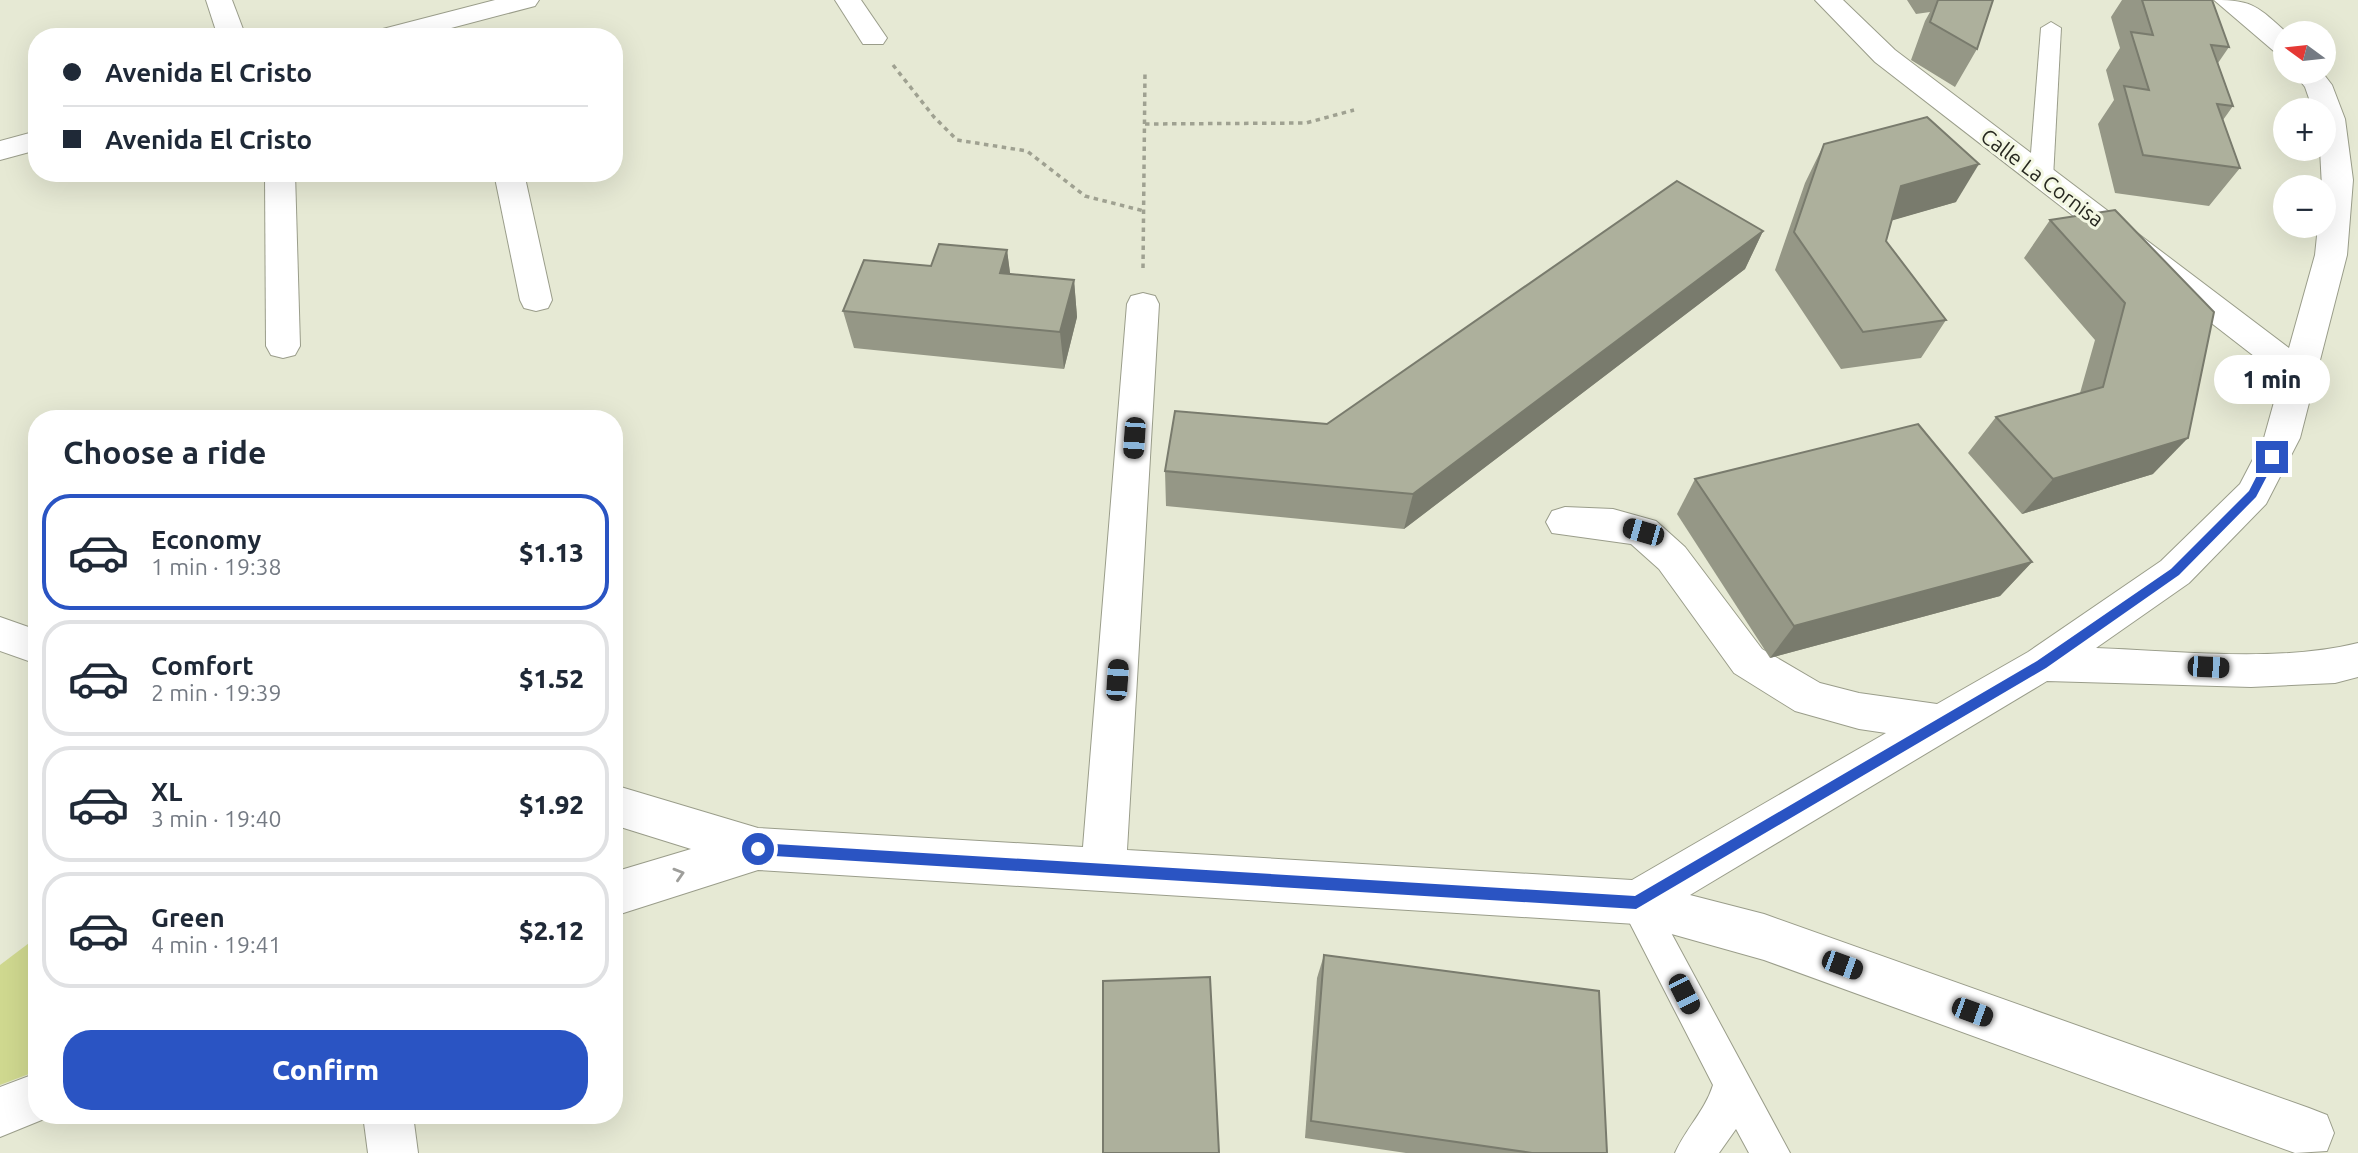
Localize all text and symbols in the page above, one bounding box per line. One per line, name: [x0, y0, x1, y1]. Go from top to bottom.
north arrow: [2273, 21, 2336, 84]
map controls: [2273, 21, 2336, 238]
text: Avenida El Cristo: [105, 58, 312, 87]
button: +: [2273, 98, 2336, 161]
street label: Calle La Cornisa: [1976, 123, 2109, 231]
text: Avenida El Cristo: [105, 125, 312, 154]
button: −: [2273, 175, 2336, 238]
callout: 1 min: [2214, 356, 2330, 405]
text: 1 min: [2243, 367, 2301, 392]
car: [1123, 416, 1146, 460]
text: Choose a ride: [63, 434, 266, 470]
route end: [2256, 441, 2288, 473]
car: [1620, 516, 1667, 548]
icon: car: [67, 521, 130, 584]
text: Economy: [151, 525, 261, 554]
text: $1.13: [519, 538, 584, 567]
text: 1 min · 19:38: [151, 554, 282, 579]
icon: car: [67, 647, 130, 710]
text: Comfort: [151, 651, 254, 680]
car: [2187, 655, 2230, 679]
car: [1106, 658, 1129, 702]
text: $1.52: [519, 664, 584, 693]
text: 2 min · 19:39: [151, 680, 282, 705]
icon: car: [67, 773, 130, 836]
text: XL: [151, 777, 182, 806]
text: $1.92: [519, 790, 584, 819]
text: 3 min · 19:40: [151, 806, 282, 831]
route start: [742, 833, 774, 865]
one-way arrow: [673, 867, 685, 882]
icon: car: [67, 899, 130, 962]
text: Green: [151, 903, 225, 932]
text: $2.12: [519, 916, 584, 945]
text: 4 min · 19:41: [151, 932, 282, 957]
car: [1819, 948, 1866, 982]
car: [1666, 971, 1703, 1017]
car: [1949, 995, 1996, 1029]
button: Confirm: [63, 1030, 588, 1110]

